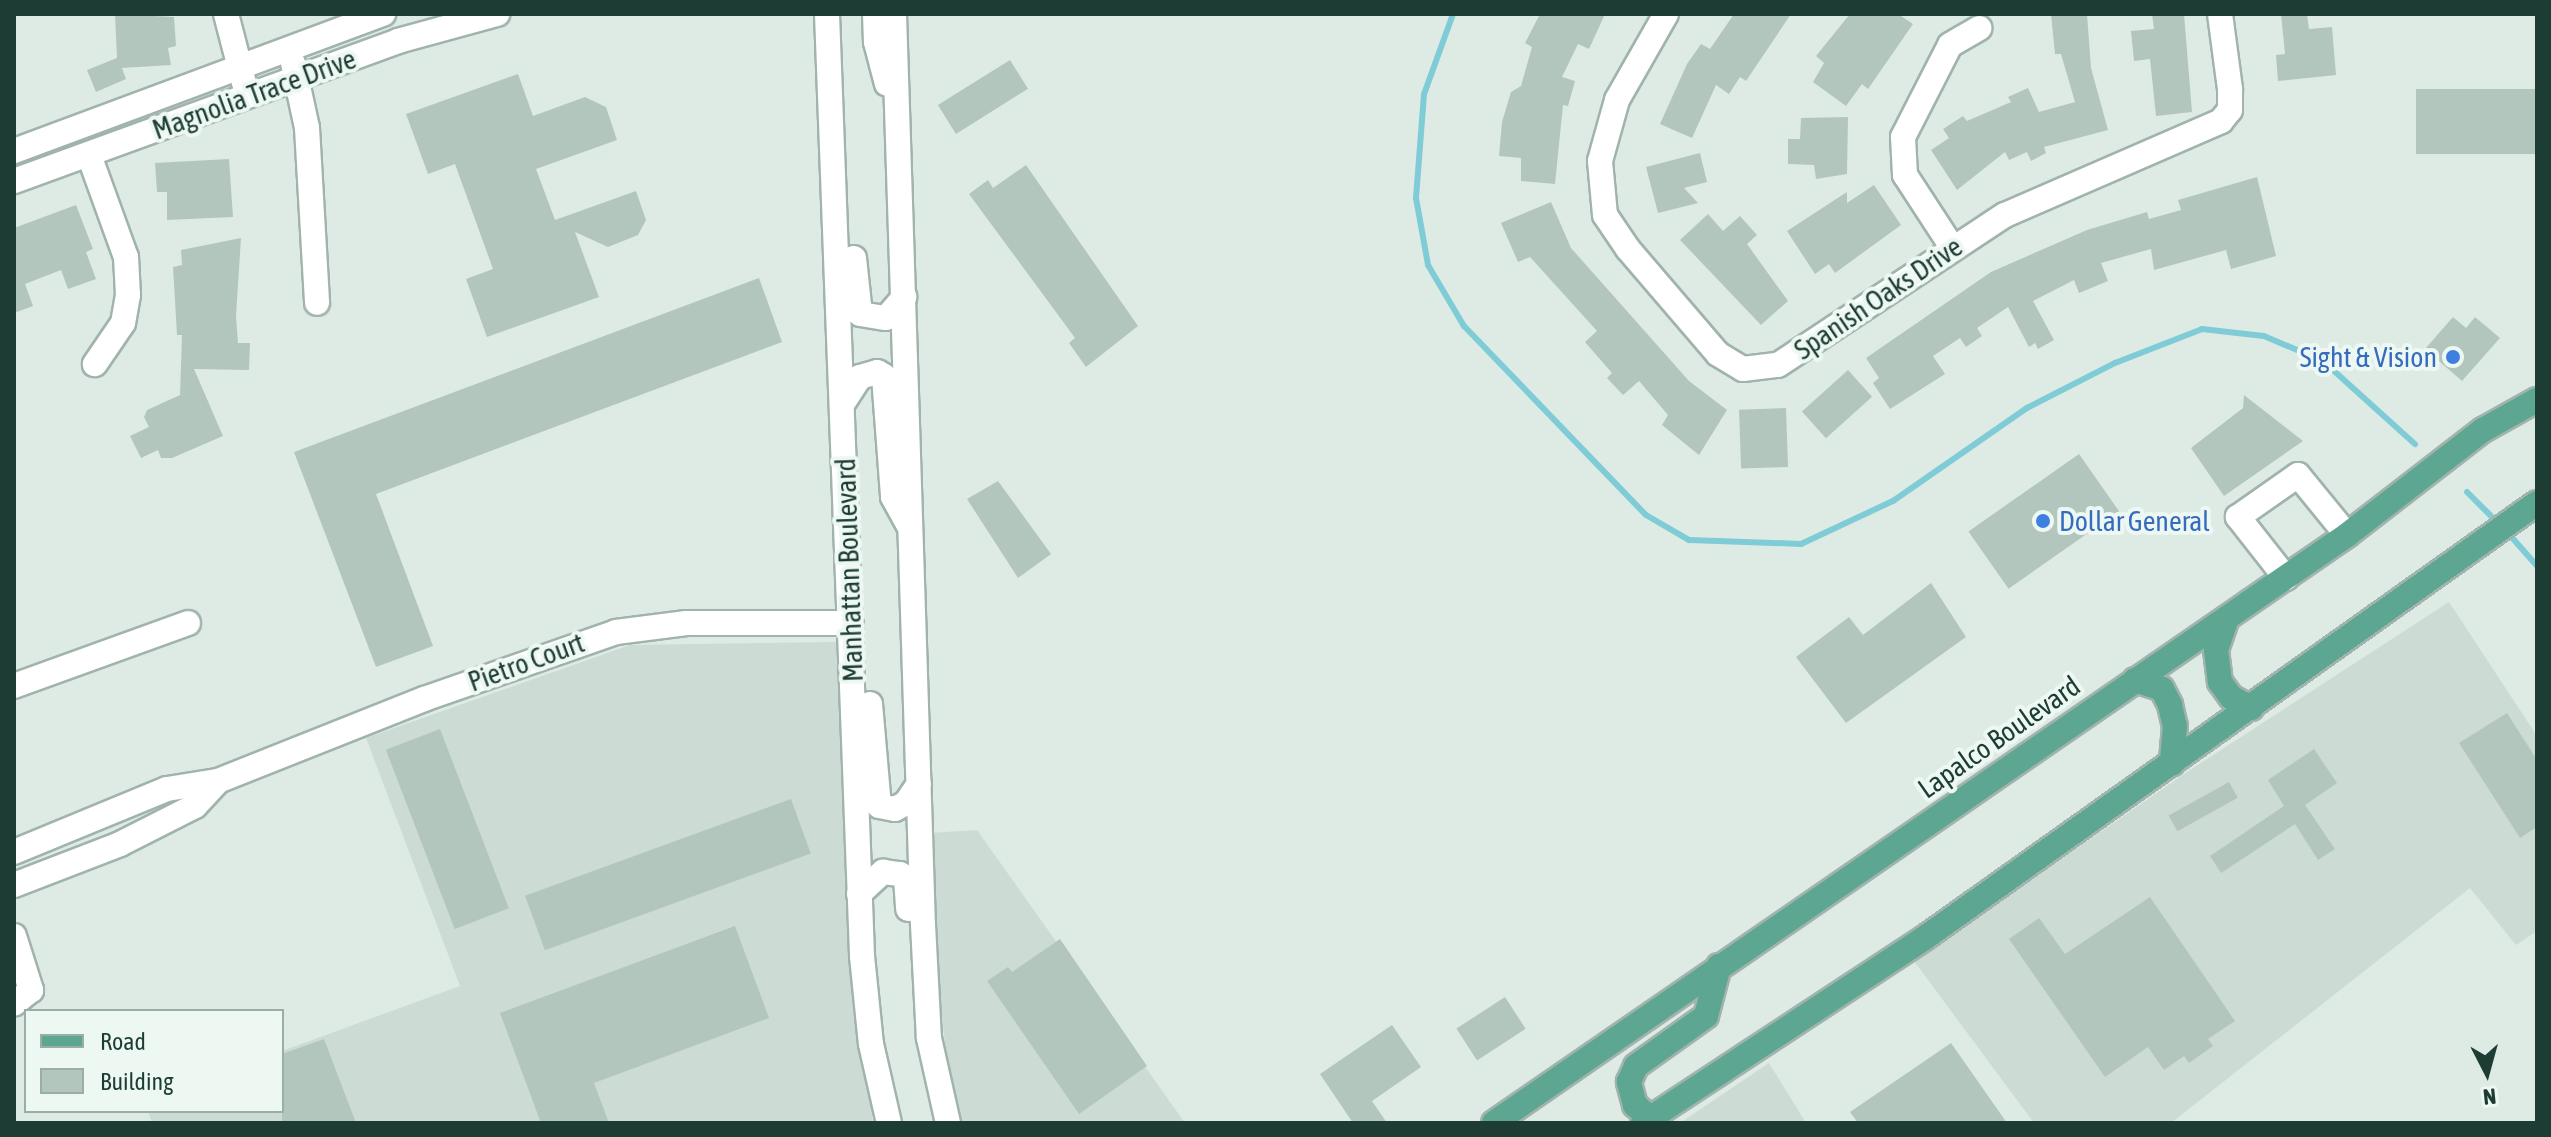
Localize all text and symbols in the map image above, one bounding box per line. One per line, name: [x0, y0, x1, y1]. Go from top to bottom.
street label: Magnolia Trace Drive: [148, 42, 360, 146]
street label: Spanish Oaks Drive: [1788, 230, 1968, 366]
place label: Sight & Vision: [2300, 340, 2437, 374]
marker: Sight & Vision: [2444, 348, 2462, 366]
street label: Manhattan Boulevard: [828, 458, 870, 682]
place label: Dollar General: [2059, 504, 2210, 538]
marker: Dollar General: [2034, 512, 2052, 530]
street label: Pietro Court: [463, 626, 589, 698]
street label: Lapalco Boulevard: [1912, 669, 2086, 805]
legend: [24, 1009, 284, 1113]
text: Road: [100, 1028, 146, 1055]
north arrow: [2447, 1033, 2527, 1113]
text: Building: [100, 1068, 173, 1095]
text: N: [2482, 1083, 2497, 1110]

